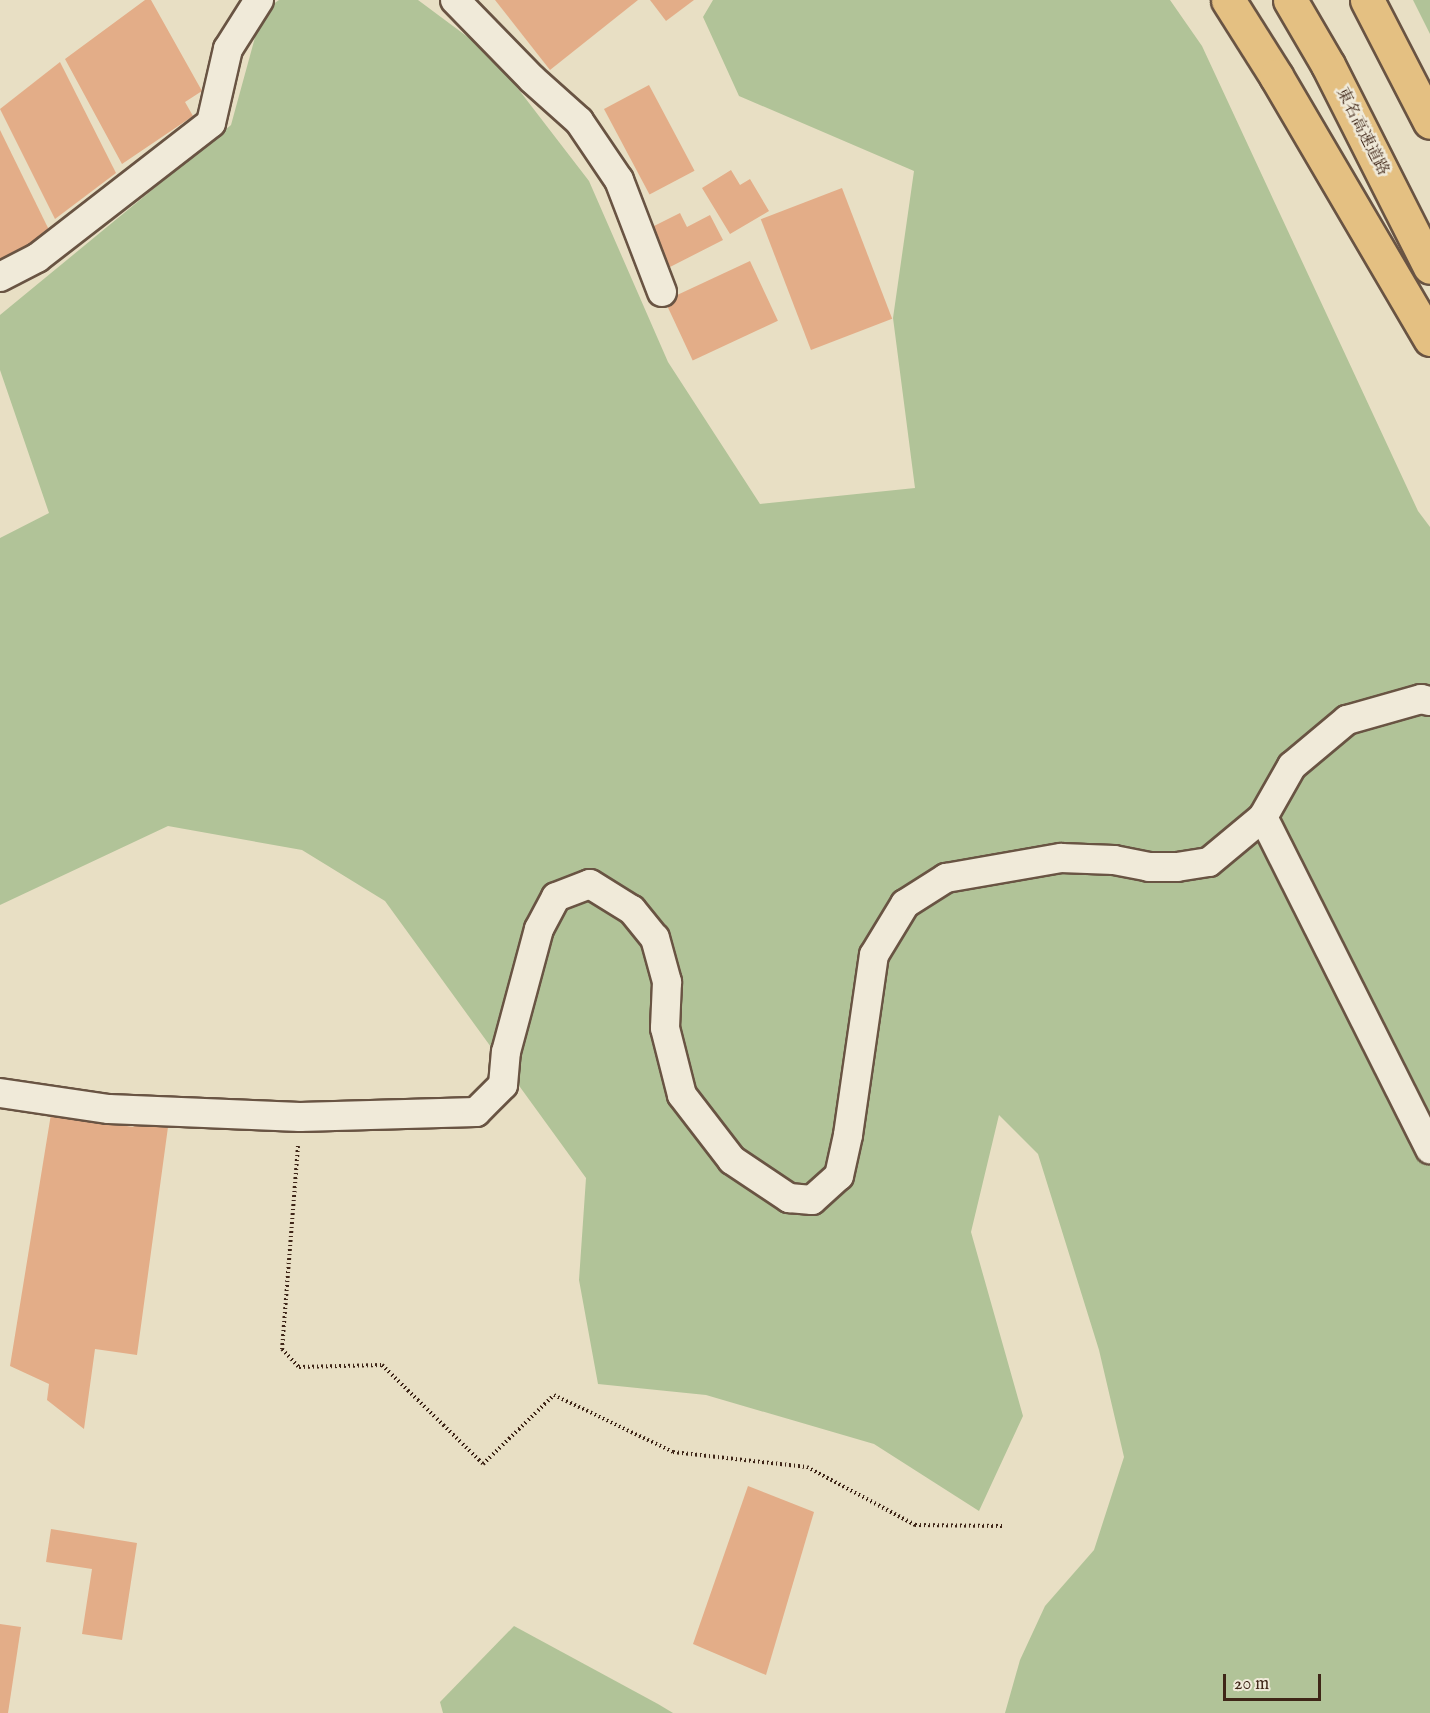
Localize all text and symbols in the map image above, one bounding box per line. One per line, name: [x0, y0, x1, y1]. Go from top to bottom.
street label: 東名高速道路: [1332, 85, 1392, 179]
scale bar: [1226, 1662, 1324, 1700]
text: 20 m: [1234, 1673, 1269, 1696]

